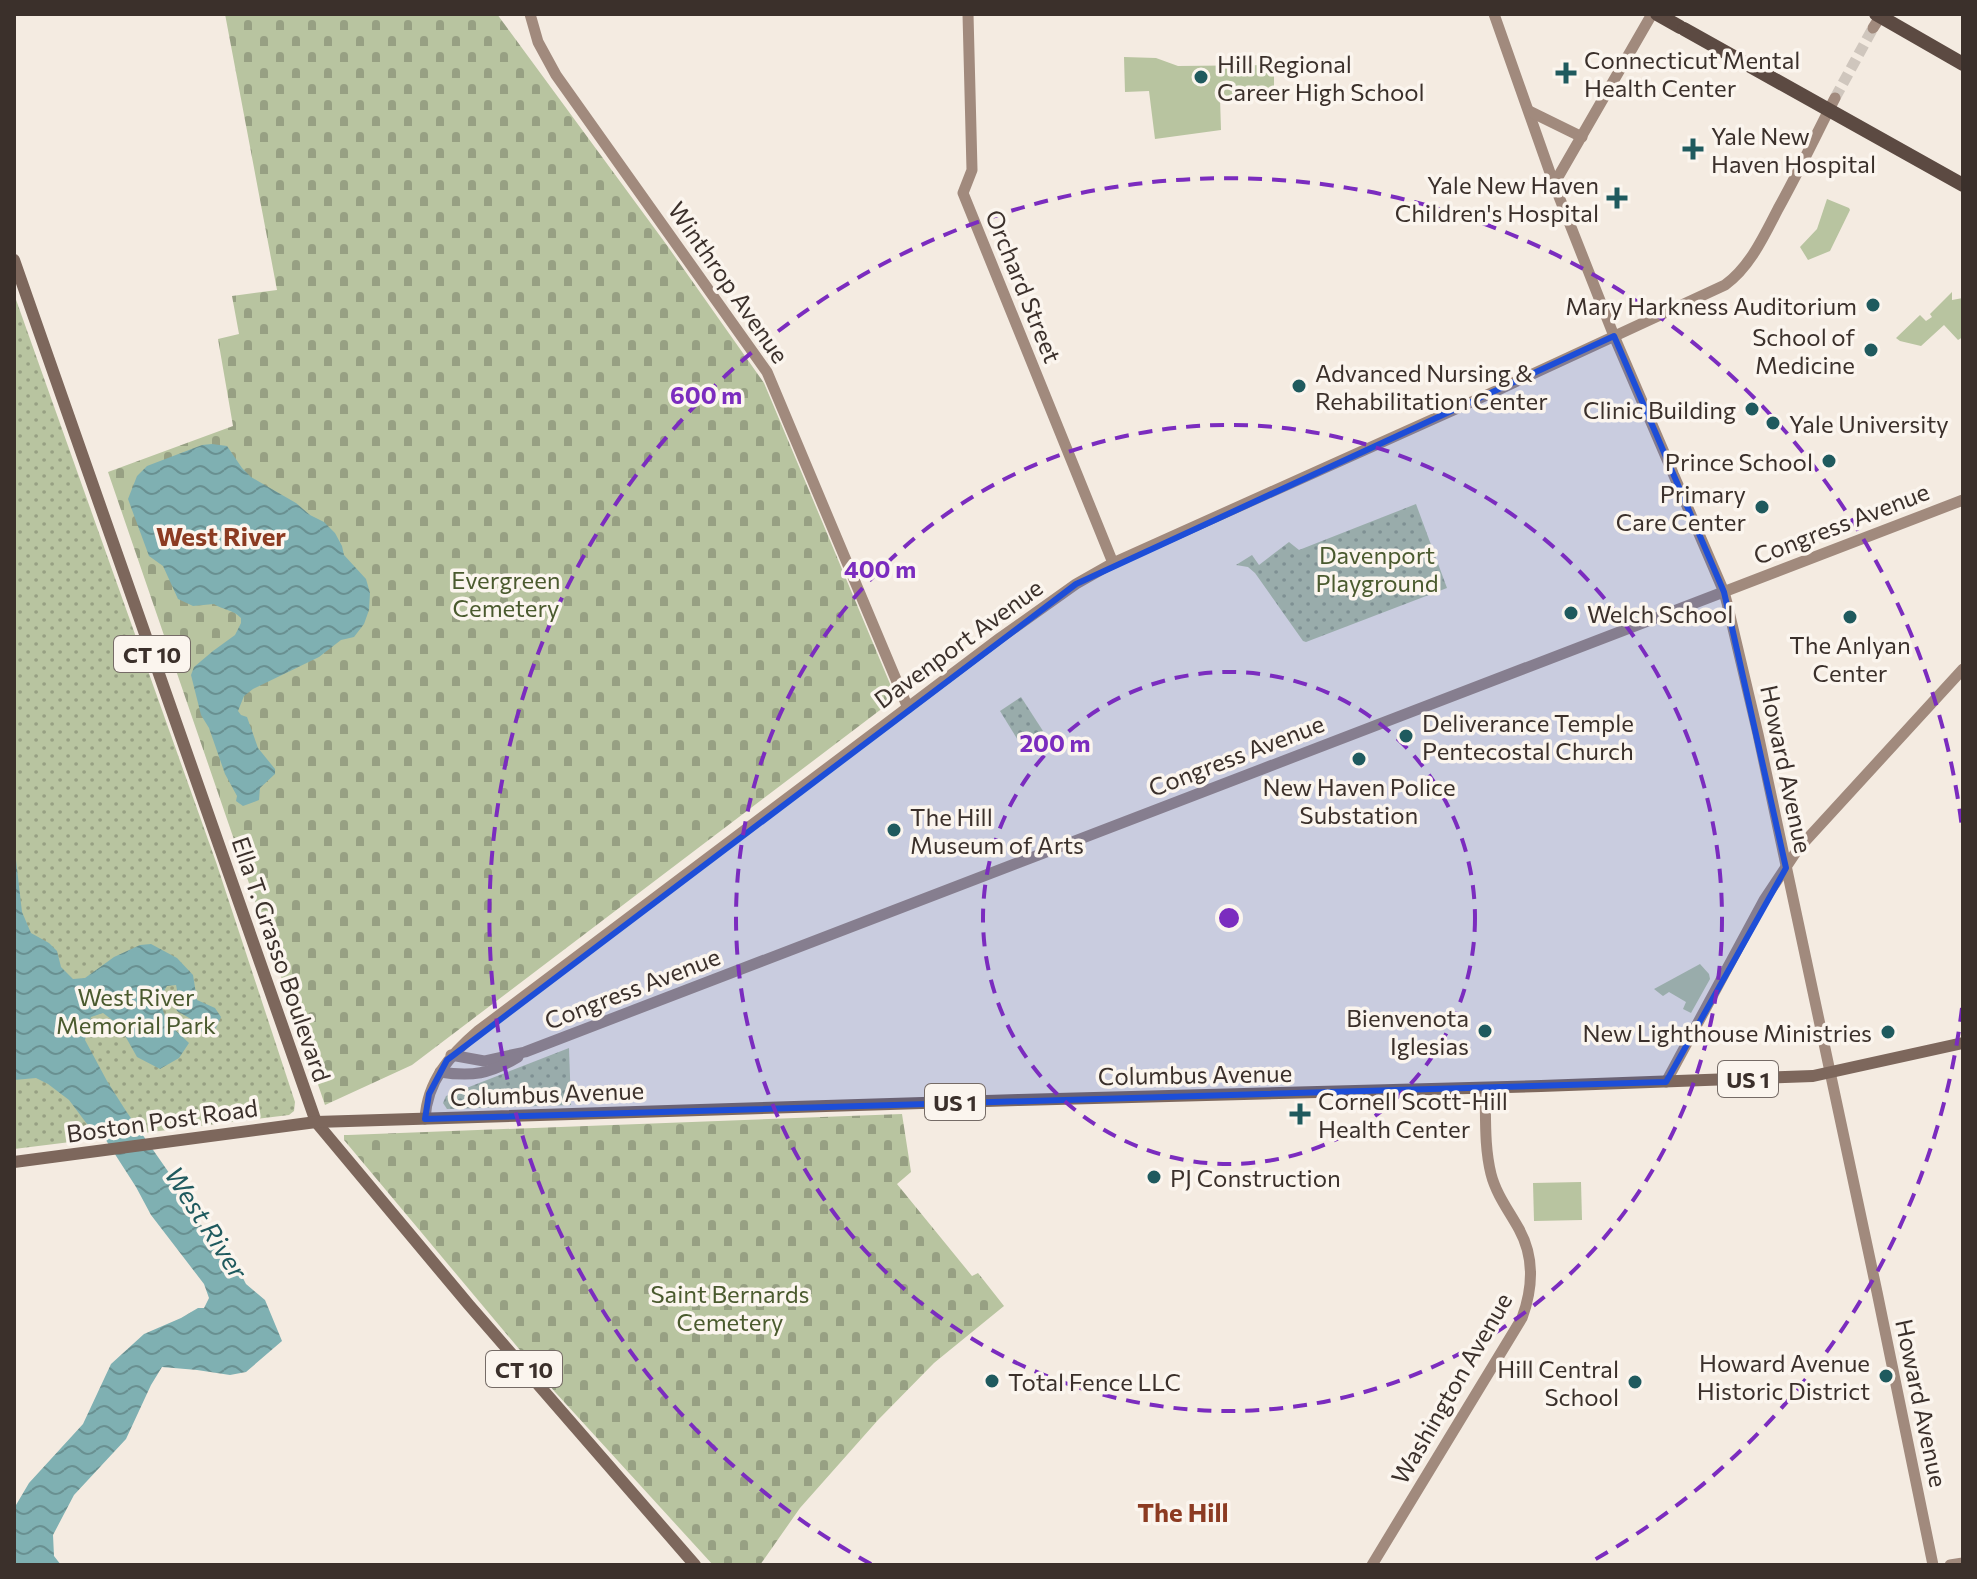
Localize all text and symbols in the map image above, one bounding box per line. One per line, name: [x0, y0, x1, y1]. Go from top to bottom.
place label: Connecticut Mental Health Center: [1584, 45, 1800, 102]
place label: Hill Regional Career High School: [1217, 49, 1425, 106]
marker: Connecticut Mental Health Center: [1555, 62, 1577, 84]
marker: Hill Regional Career High School: [1192, 68, 1210, 86]
place label: Yale New Haven Hospital: [1711, 121, 1876, 178]
marker: Yale New Haven Hospital: [1682, 138, 1704, 160]
place label: Yale New Haven Children's Hospital: [1395, 170, 1599, 227]
marker: Yale New Haven Children's Hospital: [1606, 187, 1628, 209]
street label: Winthrop Avenue: [663, 196, 795, 368]
street label: Orchard Street: [980, 205, 1068, 367]
place label: Mary Harkness Auditorium: [1565, 291, 1857, 320]
marker: Mary Harkness Auditorium: [1864, 296, 1882, 314]
place label: School of Medicine: [1752, 322, 1856, 379]
marker: School of Medicine: [1862, 341, 1880, 359]
place label: Advanced Nursing & Rehabilitation Center: [1315, 358, 1548, 415]
marker: Advanced Nursing & Rehabilitation Center: [1290, 377, 1308, 395]
text: 600 m: [670, 380, 742, 409]
place label: Clinic Building: [1583, 395, 1736, 424]
marker: Clinic Building: [1743, 400, 1761, 418]
place label: Yale University: [1789, 409, 1949, 438]
marker: Yale University: [1764, 414, 1782, 432]
place label: Prince School: [1665, 447, 1813, 476]
marker: Prince School: [1820, 452, 1838, 470]
street label: Congress Avenue: [1749, 476, 1933, 570]
place label: Primary Care Center: [1616, 479, 1746, 536]
marker: Primary Care Center: [1753, 498, 1771, 516]
district label: West River: [156, 520, 286, 551]
park label: Davenport Playground: [1315, 540, 1439, 597]
text: 400 m: [844, 554, 916, 583]
park label: Evergreen Cemetery: [451, 565, 561, 622]
street label: Davenport Avenue: [868, 572, 1048, 714]
place label: Welch School: [1587, 599, 1733, 628]
marker: Welch School: [1562, 604, 1580, 622]
marker: The Anlyan Center: [1841, 608, 1859, 626]
place label: The Anlyan Center: [1789, 630, 1911, 687]
road number: CT 10: [114, 636, 190, 672]
street label: Howard Avenue: [1755, 682, 1819, 856]
street label: Congress Avenue: [1144, 708, 1328, 802]
place label: Deliverance Temple Pentecostal Church: [1422, 708, 1634, 765]
marker: Deliverance Temple Pentecostal Church: [1397, 727, 1415, 745]
text: 200 m: [1020, 728, 1090, 757]
marker: New Haven Police Substation: [1350, 750, 1368, 768]
place label: New Haven Police Substation: [1262, 772, 1456, 829]
place label: The Hill Museum of Arts: [910, 802, 1084, 859]
marker: The Hill Museum of Arts: [885, 821, 903, 839]
street label: Ella T. Grasso Boulevard: [226, 833, 338, 1085]
centre of rings: [1215, 904, 1243, 932]
street label: Congress Avenue: [540, 941, 724, 1035]
park label: West River Memorial Park: [56, 982, 216, 1039]
place label: Bienvenota Iglesias: [1346, 1003, 1469, 1060]
place label: New Lighthouse Ministries: [1582, 1018, 1872, 1047]
marker: Bienvenota Iglesias: [1476, 1022, 1494, 1040]
marker: New Lighthouse Ministries: [1879, 1023, 1897, 1041]
street label: Columbus Avenue: [1098, 1058, 1292, 1090]
road number: US 1: [1718, 1061, 1778, 1097]
street label: Columbus Avenue: [449, 1075, 645, 1111]
road number: US 1: [925, 1084, 985, 1120]
place label: Cornell Scott-Hill Health Center: [1318, 1086, 1508, 1143]
street label: Boston Post Road: [64, 1092, 260, 1148]
marker: Cornell Scott-Hill Health Center: [1289, 1103, 1311, 1125]
water label: West River: [159, 1160, 256, 1285]
place label: PJ Construction: [1170, 1163, 1341, 1192]
marker: PJ Construction: [1145, 1168, 1163, 1186]
park label: Saint Bernards Cemetery: [651, 1279, 809, 1336]
street label: Washington Avenue: [1385, 1287, 1517, 1489]
street label: Howard Avenue: [1890, 1316, 1954, 1490]
place label: Howard Avenue Historic District: [1697, 1348, 1870, 1405]
road number: CT 10: [486, 1351, 562, 1387]
place label: Hill Central School: [1497, 1354, 1619, 1411]
place label: Total Fence LLC: [1008, 1367, 1181, 1396]
marker: Howard Avenue Historic District: [1877, 1367, 1895, 1385]
marker: Total Fence LLC: [983, 1372, 1001, 1390]
marker: Hill Central School: [1626, 1373, 1644, 1391]
district label: The Hill: [1137, 1496, 1229, 1527]

